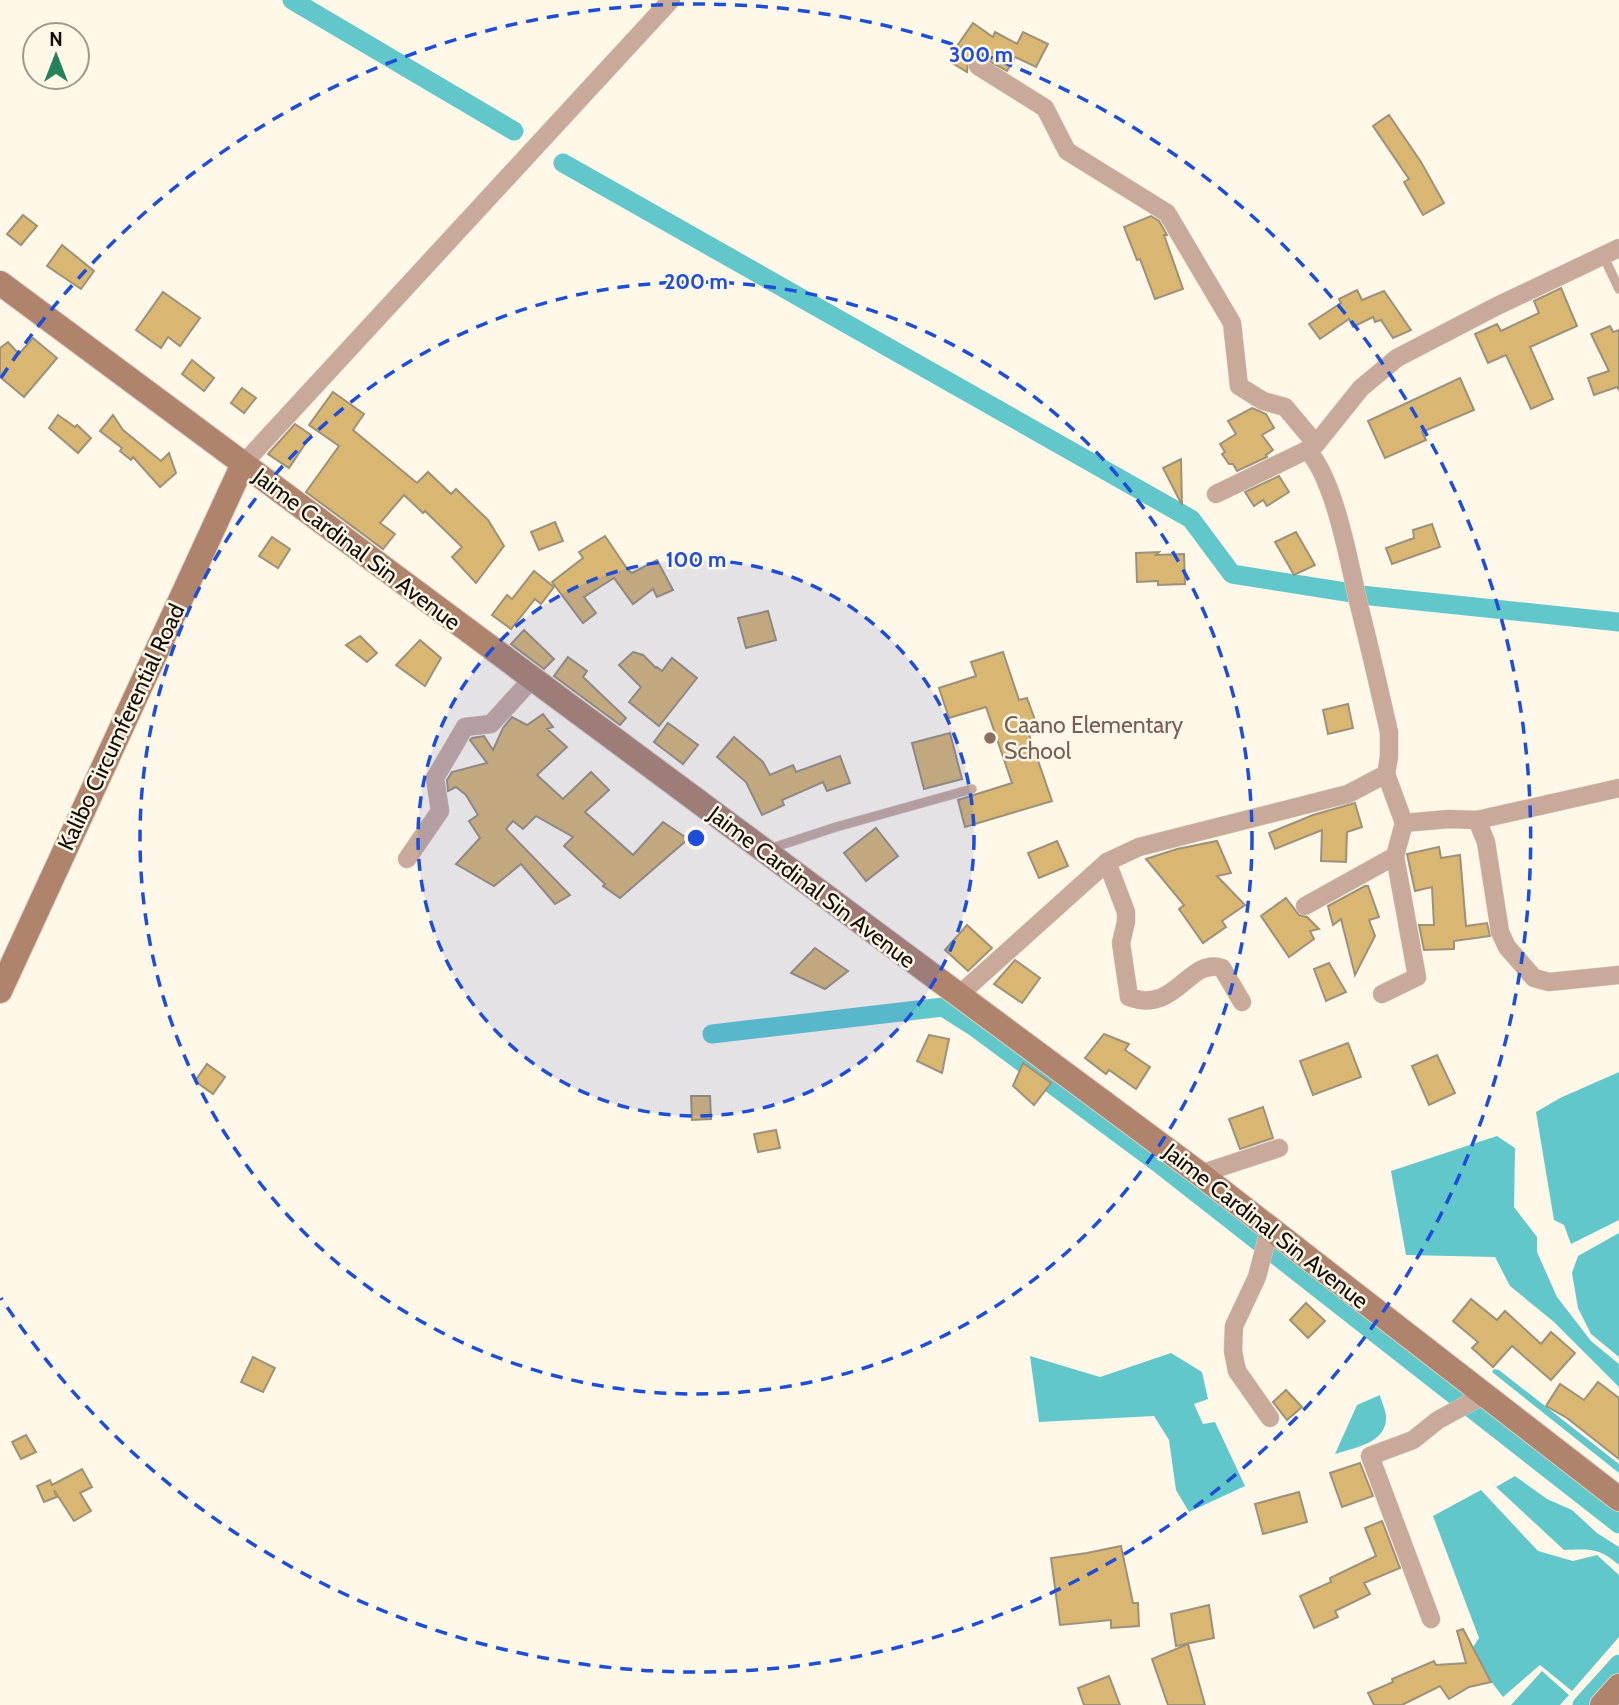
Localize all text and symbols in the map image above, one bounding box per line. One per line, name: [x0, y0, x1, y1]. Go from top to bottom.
north arrow: [21, 21, 91, 91]
text: N: [49, 28, 63, 51]
text: 300 m: [949, 42, 1013, 67]
text: 200 m: [664, 269, 728, 294]
street label: Jaime Cardinal Sin Avenue: [247, 461, 466, 636]
text: 100 m: [666, 547, 726, 572]
street label: Kalibo Circumferential Road: [51, 599, 191, 855]
place label: Caano Elementary School: [1004, 711, 1183, 765]
marker: Caano Elementary School: [982, 730, 998, 746]
street label: Jaime Cardinal Sin Avenue: [702, 799, 921, 974]
centre of rings: [684, 826, 708, 850]
street label: Jaime Cardinal Sin Avenue: [1157, 1137, 1374, 1315]

